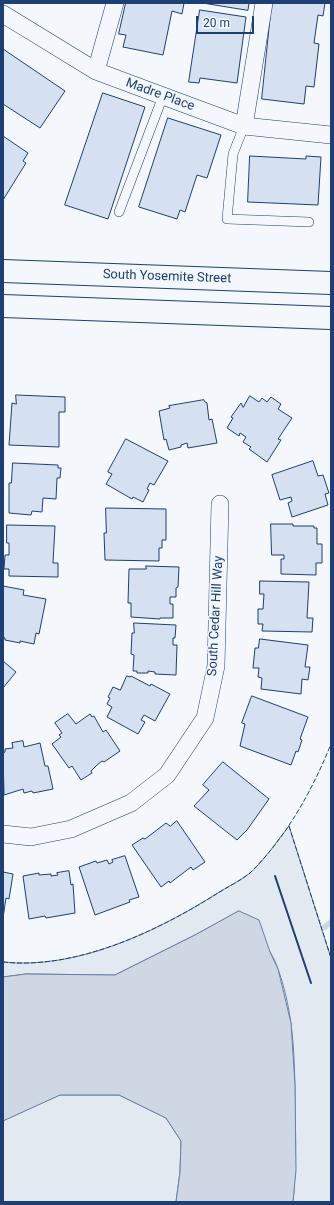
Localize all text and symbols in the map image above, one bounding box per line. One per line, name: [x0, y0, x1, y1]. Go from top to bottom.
scale bar: [198, 8, 256, 34]
text: 20 m: [203, 16, 230, 30]
street label: Madre Place: [123, 75, 197, 115]
street label: South Yosemite Street: [102, 267, 232, 287]
street label: South Cedar Hill Way: [205, 555, 227, 677]

